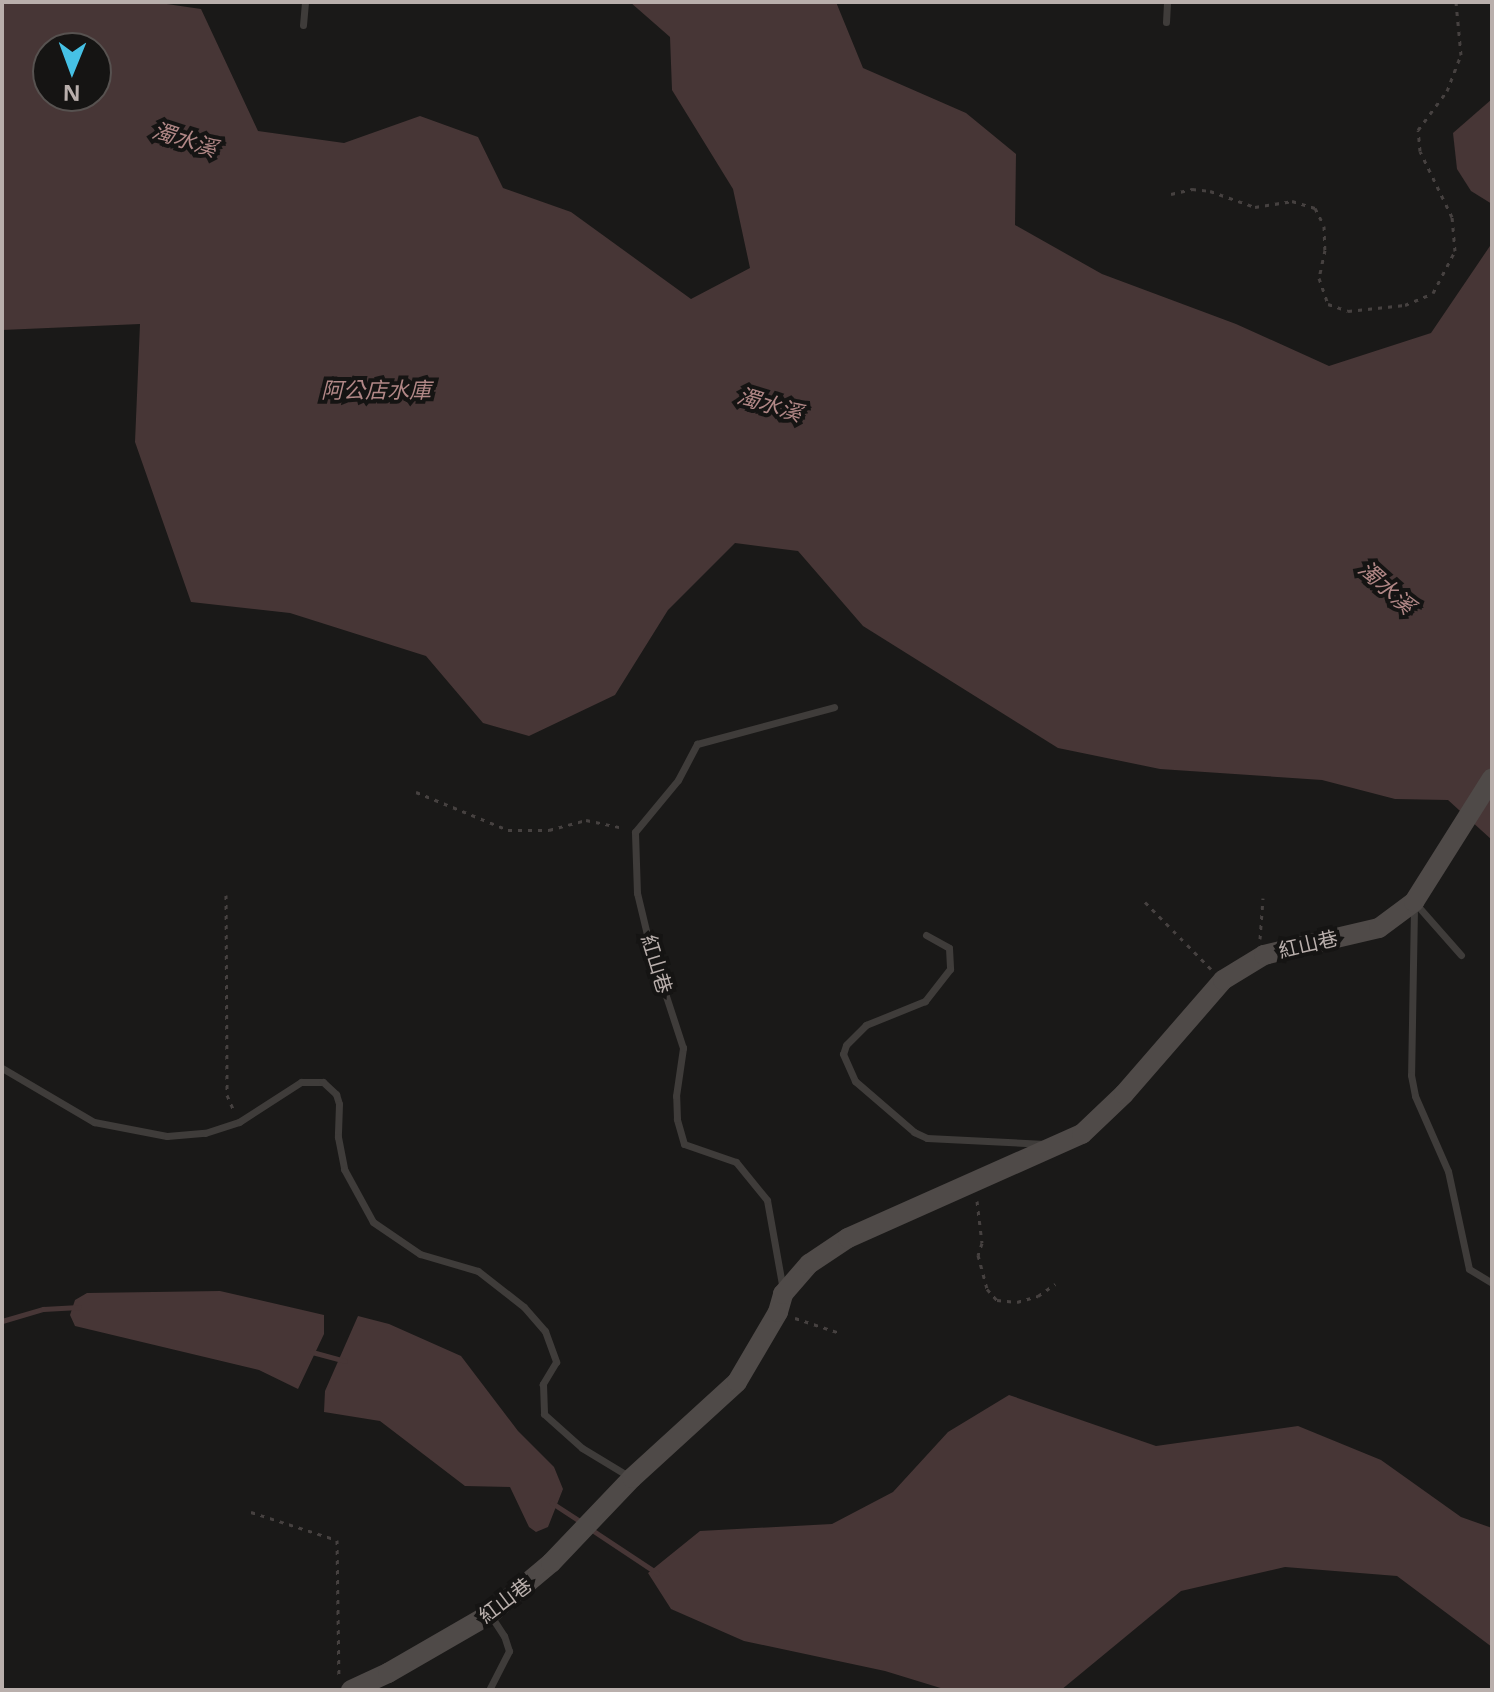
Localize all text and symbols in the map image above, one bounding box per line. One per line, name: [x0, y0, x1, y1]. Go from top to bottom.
north arrow: [32, 32, 112, 112]
text: N: [62, 79, 81, 109]
water label: 濁水溪: [150, 116, 220, 162]
water label: 阿公店水庫: [321, 377, 431, 403]
water label: 濁水溪: [735, 382, 805, 426]
water label: 濁水溪: [1354, 555, 1420, 619]
street label: 紅山巷: [1276, 926, 1340, 962]
street label: 紅山巷: [637, 932, 677, 996]
street label: 紅山巷: [474, 1572, 536, 1628]

